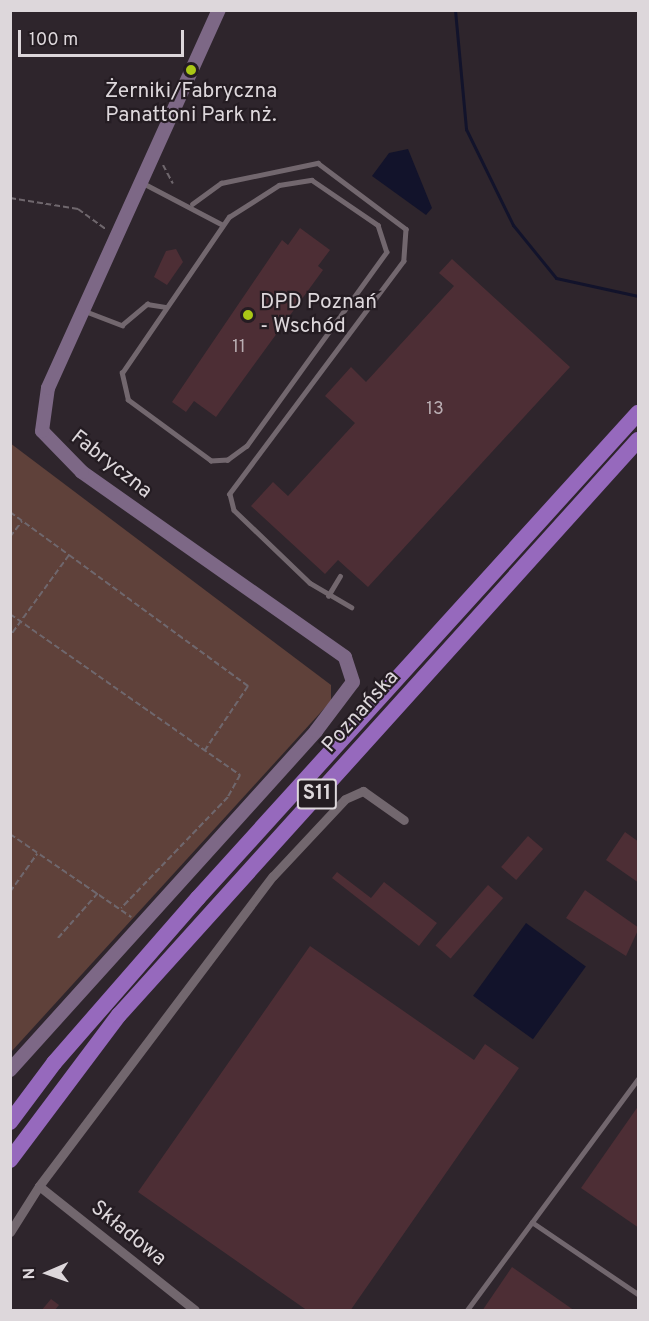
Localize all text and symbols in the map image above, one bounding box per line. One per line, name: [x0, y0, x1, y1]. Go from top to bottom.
scale bar: [21, 18, 188, 56]
text: 100 m: [29, 29, 78, 52]
marker: Żerniki/Fabryczna Panattoni Park nż.: [184, 63, 198, 77]
place label: Żerniki/Fabryczna Panattoni Park nż.: [105, 79, 277, 129]
place label: DPD Poznań - Wschód: [260, 290, 377, 340]
marker: DPD Poznań - Wschód: [241, 308, 255, 322]
house number: 11: [232, 337, 246, 359]
house number: 13: [426, 399, 444, 421]
street label: Fabryczna: [65, 425, 157, 505]
street label: Poznańska: [318, 666, 404, 758]
road number: S11: [296, 777, 338, 811]
street label: Składowa: [85, 1196, 171, 1272]
north arrow: [18, 1243, 78, 1303]
text: N: [20, 1268, 40, 1280]

